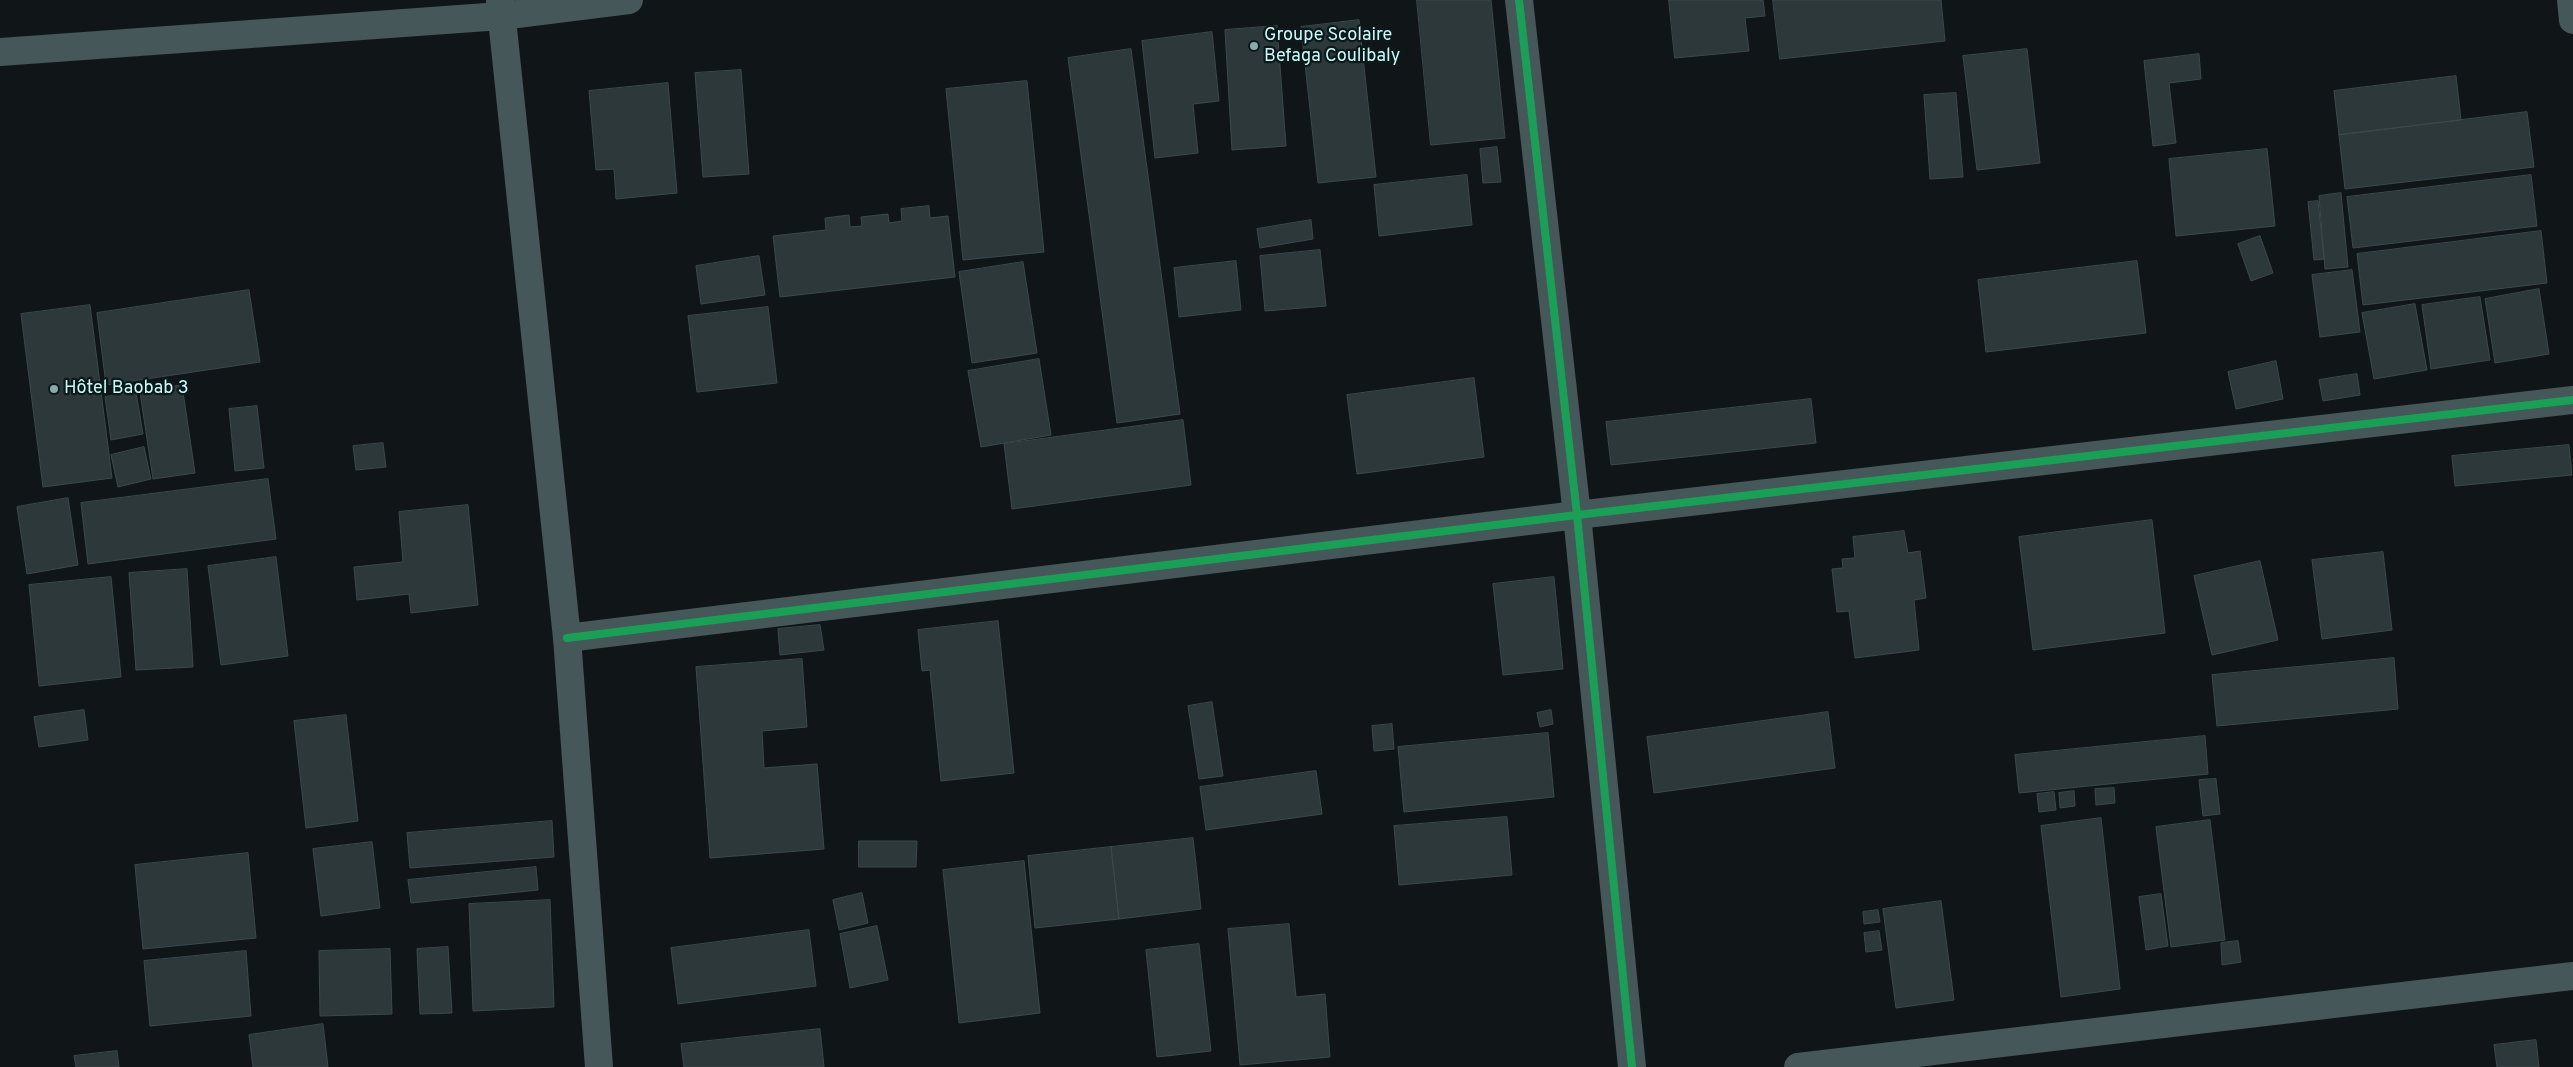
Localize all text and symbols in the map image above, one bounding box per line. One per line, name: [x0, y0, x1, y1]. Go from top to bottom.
place label: Groupe Scolaire Befaga Coulibaly: [1264, 25, 1400, 68]
marker: Groupe Scolaire Befaga Coulibaly: [1248, 40, 1260, 52]
place label: Hôtel Baobab 3: [64, 378, 188, 400]
marker: Hôtel Baobab 3: [48, 383, 60, 395]

